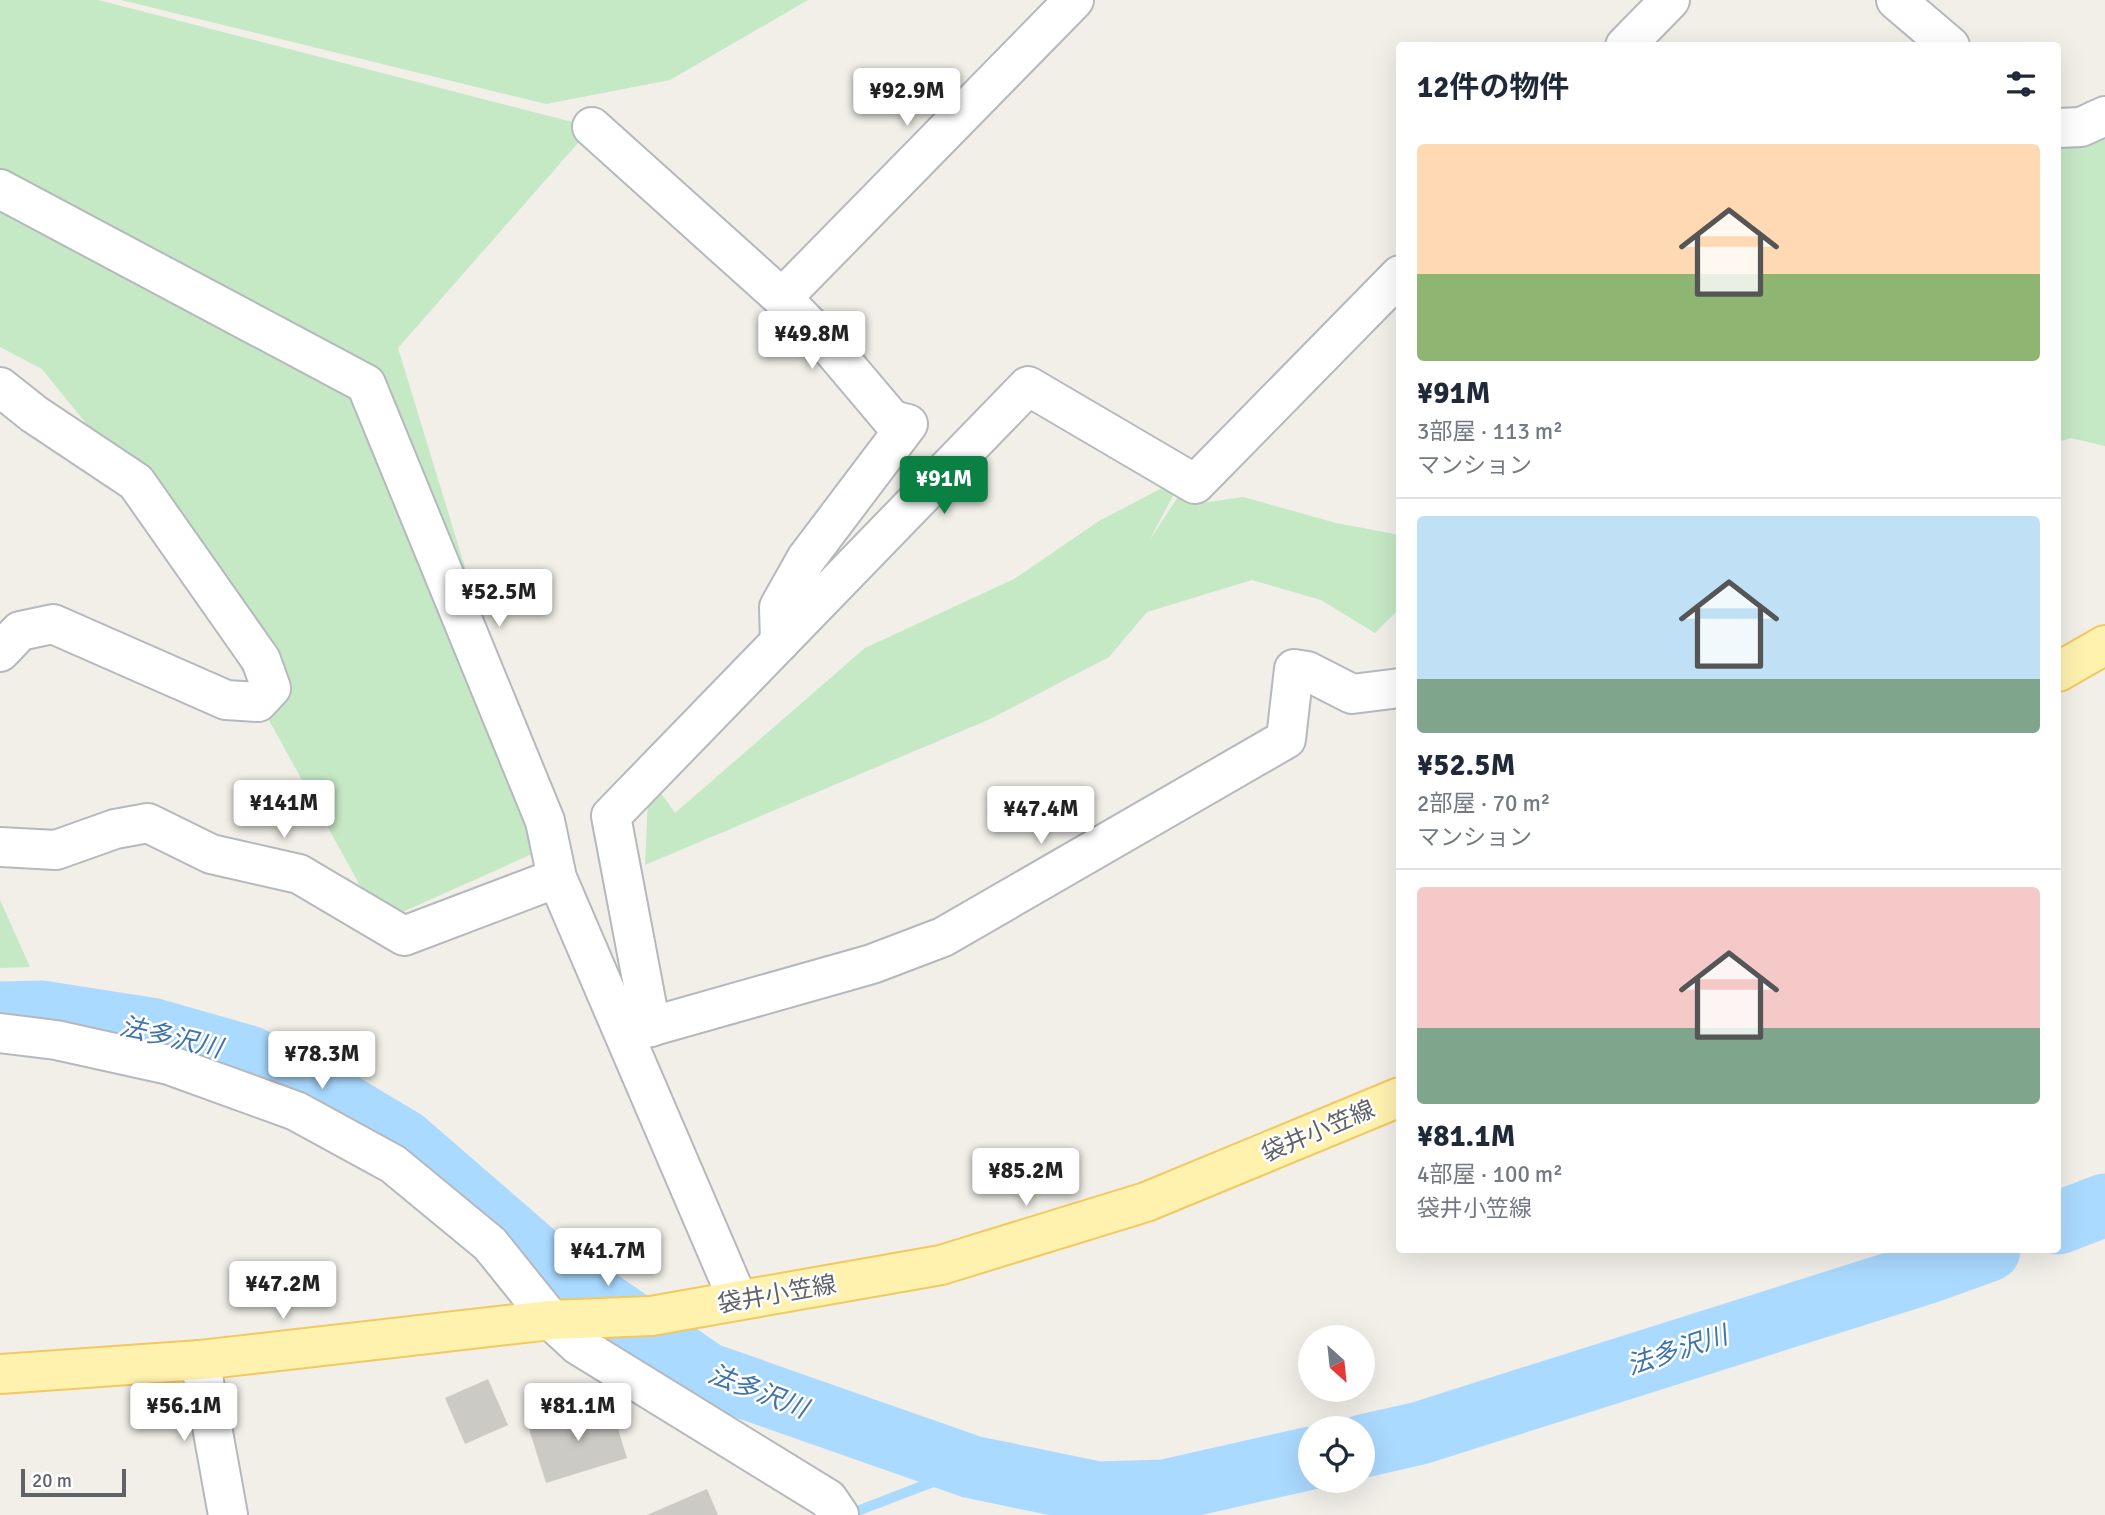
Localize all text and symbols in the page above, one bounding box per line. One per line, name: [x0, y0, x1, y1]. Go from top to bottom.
icon: filters: [2002, 65, 2040, 103]
pin: ¥92.9M: [850, 68, 964, 128]
text: 12件の物件: [1417, 69, 1569, 106]
text: ¥92.9M: [869, 76, 945, 105]
icon: home: [1666, 189, 1792, 315]
pin: ¥49.8M: [755, 312, 869, 371]
text: ¥49.8M: [774, 319, 850, 348]
text: ¥91M: [1417, 375, 1491, 412]
text: 3部屋 · 113 m²: [1417, 417, 1563, 446]
text: マンション: [1417, 451, 1532, 480]
pin: ¥91M: [903, 456, 985, 516]
text: ¥91M: [916, 464, 972, 493]
icon: home: [1666, 561, 1792, 687]
pin: ¥52.5M: [442, 570, 556, 629]
text: ¥52.5M: [461, 577, 537, 606]
text: ¥52.5M: [1417, 747, 1515, 784]
pin: ¥141M: [235, 780, 333, 840]
pin: ¥47.4M: [984, 786, 1098, 846]
text: ¥141M: [250, 788, 318, 817]
text: 2部屋 · 70 m²: [1417, 789, 1550, 818]
text: ¥47.4M: [1003, 794, 1079, 823]
text: マンション: [1417, 823, 1532, 852]
icon: home: [1666, 932, 1792, 1058]
water label: 法多沢川: [117, 1011, 228, 1066]
pin: ¥78.3M: [265, 1032, 379, 1091]
text: ¥78.3M: [284, 1039, 360, 1068]
street label: 袋井小笠線: [1257, 1094, 1379, 1168]
text: ¥81.1M: [1417, 1118, 1515, 1155]
pin: ¥85.2M: [969, 1148, 1083, 1208]
text: ¥85.2M: [988, 1156, 1064, 1185]
text: 4部屋 · 100 m²: [1417, 1160, 1563, 1189]
text: 袋井小笠線: [1417, 1194, 1532, 1223]
pin: ¥41.7M: [551, 1228, 665, 1288]
text: ¥41.7M: [570, 1236, 646, 1265]
pin: ¥47.2M: [226, 1262, 340, 1321]
text: ¥47.2M: [245, 1269, 321, 1298]
street label: 袋井小笠線: [715, 1269, 839, 1319]
water label: 法多沢川: [1623, 1319, 1735, 1382]
north arrow: [1298, 1325, 1376, 1402]
map controls: [1298, 1325, 1375, 1493]
water label: 法多沢川: [703, 1358, 815, 1427]
pin: ¥56.1M: [127, 1384, 241, 1443]
pin: ¥81.1M: [521, 1384, 635, 1443]
text: ¥56.1M: [146, 1391, 222, 1420]
text: ¥81.1M: [540, 1391, 616, 1420]
button: locate: [1298, 1416, 1375, 1493]
scale bar: [21, 1466, 126, 1498]
text: 20 m: [32, 1469, 72, 1493]

